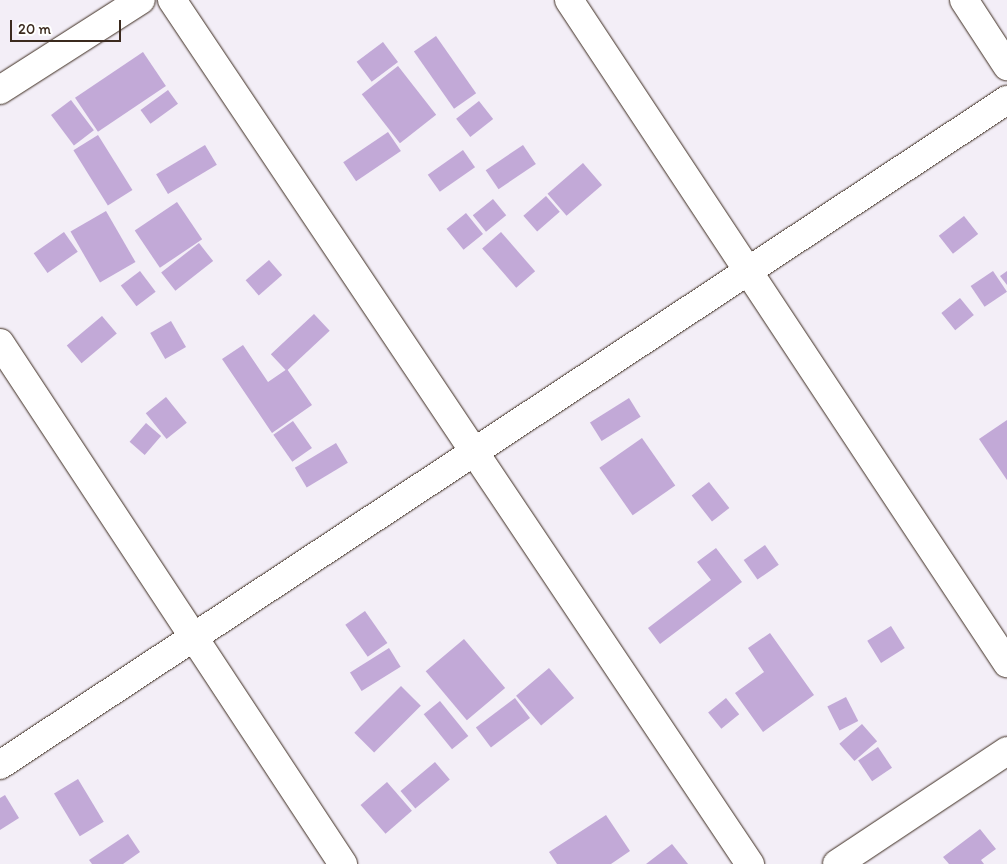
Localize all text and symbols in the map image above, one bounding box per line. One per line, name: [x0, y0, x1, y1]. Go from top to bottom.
scale bar: [12, 10, 124, 42]
text: 20 m: [18, 20, 51, 38]

